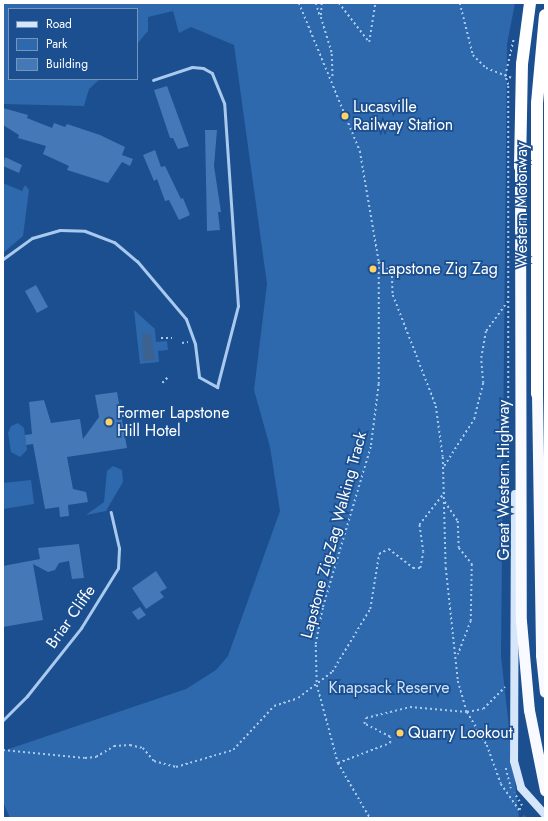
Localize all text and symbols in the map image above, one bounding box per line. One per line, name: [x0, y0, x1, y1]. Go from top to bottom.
legend: [8, 8, 138, 80]
text: Road: [46, 15, 72, 33]
text: Park: [46, 35, 67, 53]
text: Building: [46, 55, 88, 73]
place label: Lucasville Railway Station: [353, 97, 453, 135]
marker: Lucasville Railway Station: [340, 111, 350, 121]
street label: Western Motorway: [512, 142, 532, 268]
place label: Lapstone Zig Zag: [381, 259, 498, 279]
marker: Lapstone Zig Zag: [368, 264, 378, 274]
street label: Great Western Highway: [494, 400, 514, 560]
place label: Former Lapstone Hill Hotel: [117, 403, 229, 441]
marker: Former Lapstone Hill Hotel: [104, 417, 114, 427]
street label: Lapstone Zig-Zag Walking Track: [297, 429, 371, 641]
street label: Briar Cliffe: [42, 582, 100, 652]
park label: Knapsack Reserve: [329, 678, 449, 698]
place label: Quarry Lookout: [408, 723, 512, 743]
marker: Quarry Lookout: [395, 728, 405, 738]

